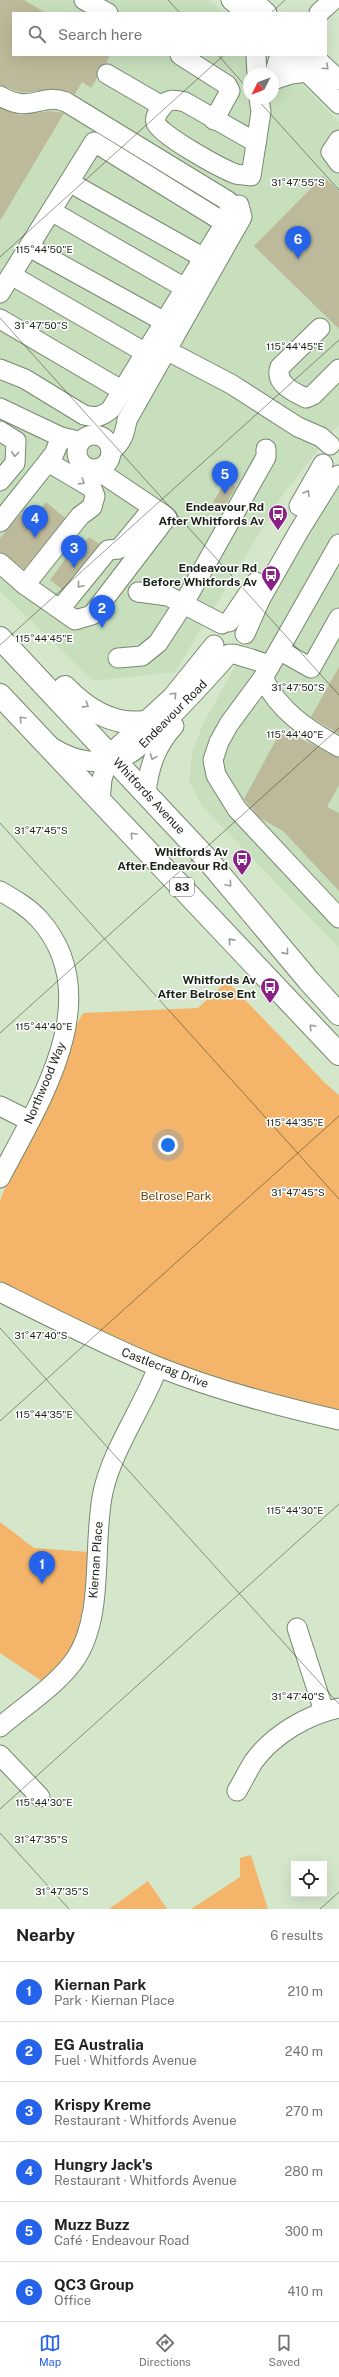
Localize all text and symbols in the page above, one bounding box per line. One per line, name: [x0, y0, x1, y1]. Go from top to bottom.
search box: [12, 12, 327, 56]
icon: search: [26, 23, 48, 45]
text: Search here: [58, 26, 142, 43]
one-way arrow: [321, 63, 329, 70]
north arrow: [243, 68, 279, 104]
text: 31°47'55"S: [271, 176, 325, 188]
pin: 6: [285, 226, 311, 259]
text: 115°44'50"E: [15, 243, 73, 255]
text: 31°47'50"S: [14, 319, 68, 331]
text: 115°44'45"E: [266, 340, 324, 352]
one-way arrow: [11, 451, 20, 457]
pin: 5: [212, 461, 238, 494]
one-way arrow: [78, 477, 85, 484]
one-way arrow: [302, 490, 310, 497]
place label: Endeavour Rd After Whitfords Av: [159, 500, 265, 528]
bus stop icon: Endeavour Rd After Whitfords Av: [267, 503, 289, 531]
pin: 4: [22, 505, 48, 538]
pin: 3: [61, 535, 87, 568]
place label: Endeavour Rd Before Whitfords Av: [143, 561, 258, 589]
bus stop icon: Endeavour Rd Before Whitfords Av: [260, 564, 282, 592]
one-way arrow: [77, 580, 84, 587]
pin: 2: [89, 595, 115, 628]
text: 115°44'45"E: [15, 632, 73, 644]
street label: Endeavour Road: [136, 677, 210, 751]
text: 31°47'50"S: [271, 681, 325, 693]
one-way arrow: [169, 692, 176, 700]
one-way arrow: [82, 700, 89, 708]
one-way arrow: [20, 716, 27, 723]
text: 115°44'40"E: [266, 728, 324, 740]
one-way arrow: [150, 754, 158, 761]
street label: Whitfords Avenue: [110, 755, 188, 837]
text: 31°47'45"S: [14, 824, 68, 836]
one-way arrow: [130, 832, 138, 840]
place label: Whitfords Av After Endeavour Rd: [117, 845, 229, 873]
bus stop icon: Whitfords Av After Endeavour Rd: [231, 848, 253, 876]
road number: 83: [170, 878, 194, 896]
one-way arrow: [224, 879, 231, 887]
one-way arrow: [229, 938, 236, 945]
one-way arrow: [281, 948, 288, 955]
place label: Whitfords Av After Belrose Ent: [158, 973, 257, 1001]
bus stop icon: Whitfords Av After Belrose Ent: [259, 976, 281, 1004]
text: 115°44'40"E: [15, 1020, 73, 1032]
one-way arrow: [309, 1024, 316, 1032]
street label: Northwood Way: [21, 1039, 69, 1126]
text: 115°44'35"E: [266, 1116, 324, 1128]
your location: [158, 1135, 178, 1155]
text: 31°47'45"S: [271, 1186, 325, 1198]
park label: Belrose Park: [140, 1189, 212, 1203]
text: 31°47'40"S: [14, 1329, 68, 1341]
street label: Castlecrag Drive: [119, 1345, 211, 1391]
text: 115°44'35"E: [15, 1408, 73, 1420]
text: 115°44'30"E: [266, 1504, 324, 1516]
street label: Kiernan Place: [86, 1521, 106, 1599]
pin: 1: [29, 1551, 55, 1584]
text: 31°47'40"S: [271, 1690, 325, 1702]
text: 115°44'30"E: [15, 1796, 73, 1808]
text: 31°47'35"S: [14, 1833, 68, 1845]
map controls: [291, 1861, 327, 1897]
button: locate: [291, 1861, 327, 1897]
text: 31°47'35"S: [35, 1885, 89, 1897]
text: Nearby: [16, 1925, 75, 1945]
text: 6 results: [270, 1928, 323, 1943]
text: Kiernan Park: [54, 1976, 146, 1993]
text: 1: [26, 1984, 32, 1999]
text: 210 m: [288, 1984, 323, 1999]
text: Park · Kiernan Place: [54, 1993, 175, 2008]
text: EG Australia: [54, 2036, 144, 2053]
text: 2: [25, 2044, 33, 2059]
text: 240 m: [285, 2044, 323, 2059]
text: Fuel · Whitfords Avenue: [54, 2053, 197, 2068]
text: Krispy Kreme: [54, 2096, 151, 2113]
text: 3: [25, 2104, 33, 2119]
text: 270 m: [285, 2104, 323, 2119]
text: Restaurant · Whitfords Avenue: [54, 2113, 237, 2128]
text: Hungry Jack's: [54, 2156, 153, 2173]
text: 4: [25, 2164, 33, 2179]
text: 280 m: [285, 2164, 323, 2179]
text: Restaurant · Whitfords Avenue: [54, 2173, 237, 2188]
text: Muzz Buzz: [54, 2216, 130, 2233]
text: 5: [25, 2224, 33, 2239]
text: 300 m: [285, 2224, 323, 2239]
text: Café · Endeavour Road: [54, 2233, 189, 2248]
text: QC3 Group: [54, 2276, 134, 2293]
text: 6: [25, 2284, 33, 2299]
text: 410 m: [287, 2284, 323, 2299]
text: Office: [54, 2293, 91, 2308]
tab: Map: [39, 2332, 61, 2368]
tab: Directions: [139, 2332, 191, 2368]
tab: Saved: [269, 2332, 300, 2368]

